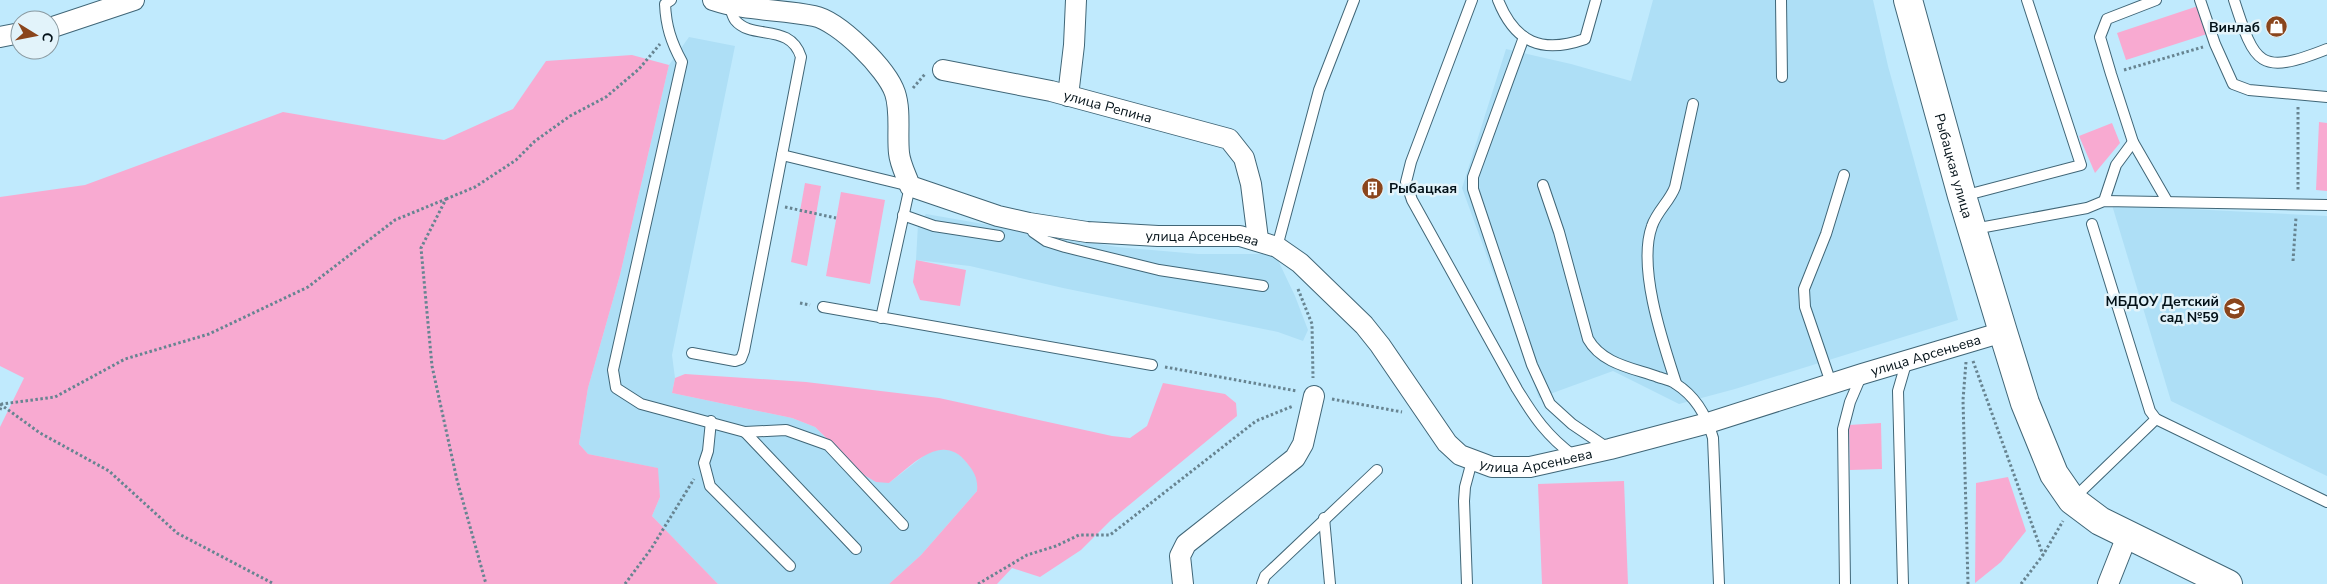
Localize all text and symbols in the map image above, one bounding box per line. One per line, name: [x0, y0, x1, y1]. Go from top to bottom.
north arrow: [10, 10, 60, 60]
shop icon: Винлаб: [2264, 15, 2288, 39]
place label: Винлаб: [2209, 18, 2260, 37]
text: С: [37, 31, 57, 44]
street label: улица Репина: [1062, 85, 1154, 127]
street label: Рыбацкая улица: [1930, 111, 1978, 220]
building icon: Рыбацкая: [1361, 176, 1385, 200]
place label: Рыбацкая: [1389, 179, 1457, 198]
street label: улица Арсеньева: [1145, 226, 1261, 251]
place label: МБДОУ Детский сад №59: [2106, 292, 2219, 327]
school or university icon: МБДОУ Детский сад №59: [2223, 297, 2247, 321]
street label: улица Арсеньева: [1868, 330, 1983, 380]
street label: улица Арсеньева: [1477, 444, 1594, 477]

